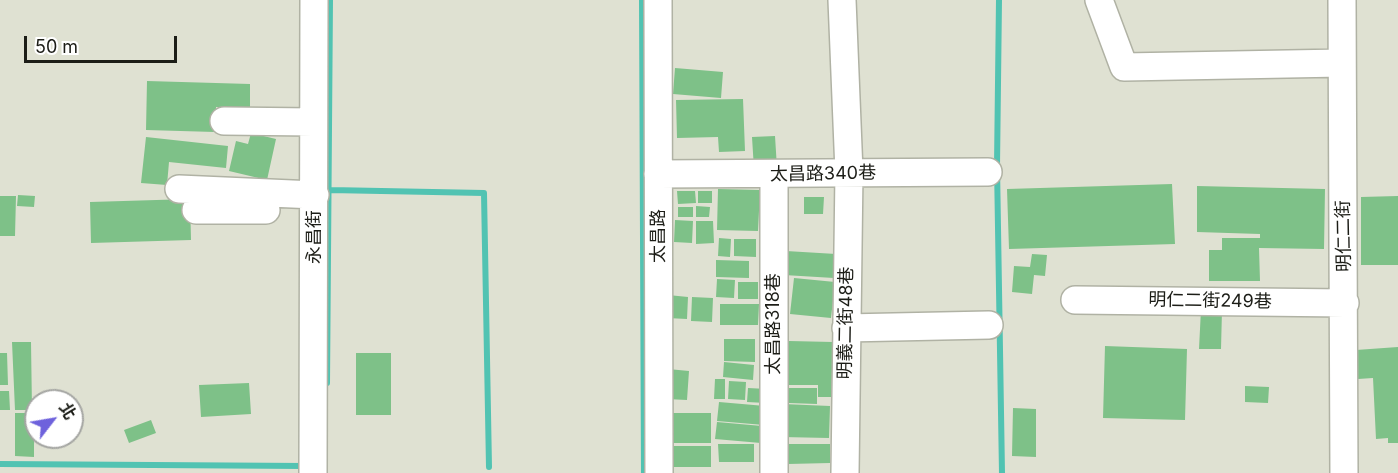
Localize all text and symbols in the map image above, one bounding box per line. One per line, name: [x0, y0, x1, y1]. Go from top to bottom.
scale bar: [27, 24, 180, 62]
text: 50 m: [35, 36, 78, 57]
street label: 太昌路340巷: [770, 162, 876, 186]
street label: 明仁二街: [1333, 200, 1355, 272]
street label: 太昌路: [648, 209, 670, 263]
street label: 永昌街: [304, 210, 326, 264]
street label: 明義二街48巷: [834, 266, 858, 380]
street label: 太昌路318巷: [763, 273, 785, 375]
street label: 明仁二街249巷: [1148, 289, 1272, 313]
north arrow: [24, 389, 84, 449]
text: 北: [55, 399, 80, 423]

